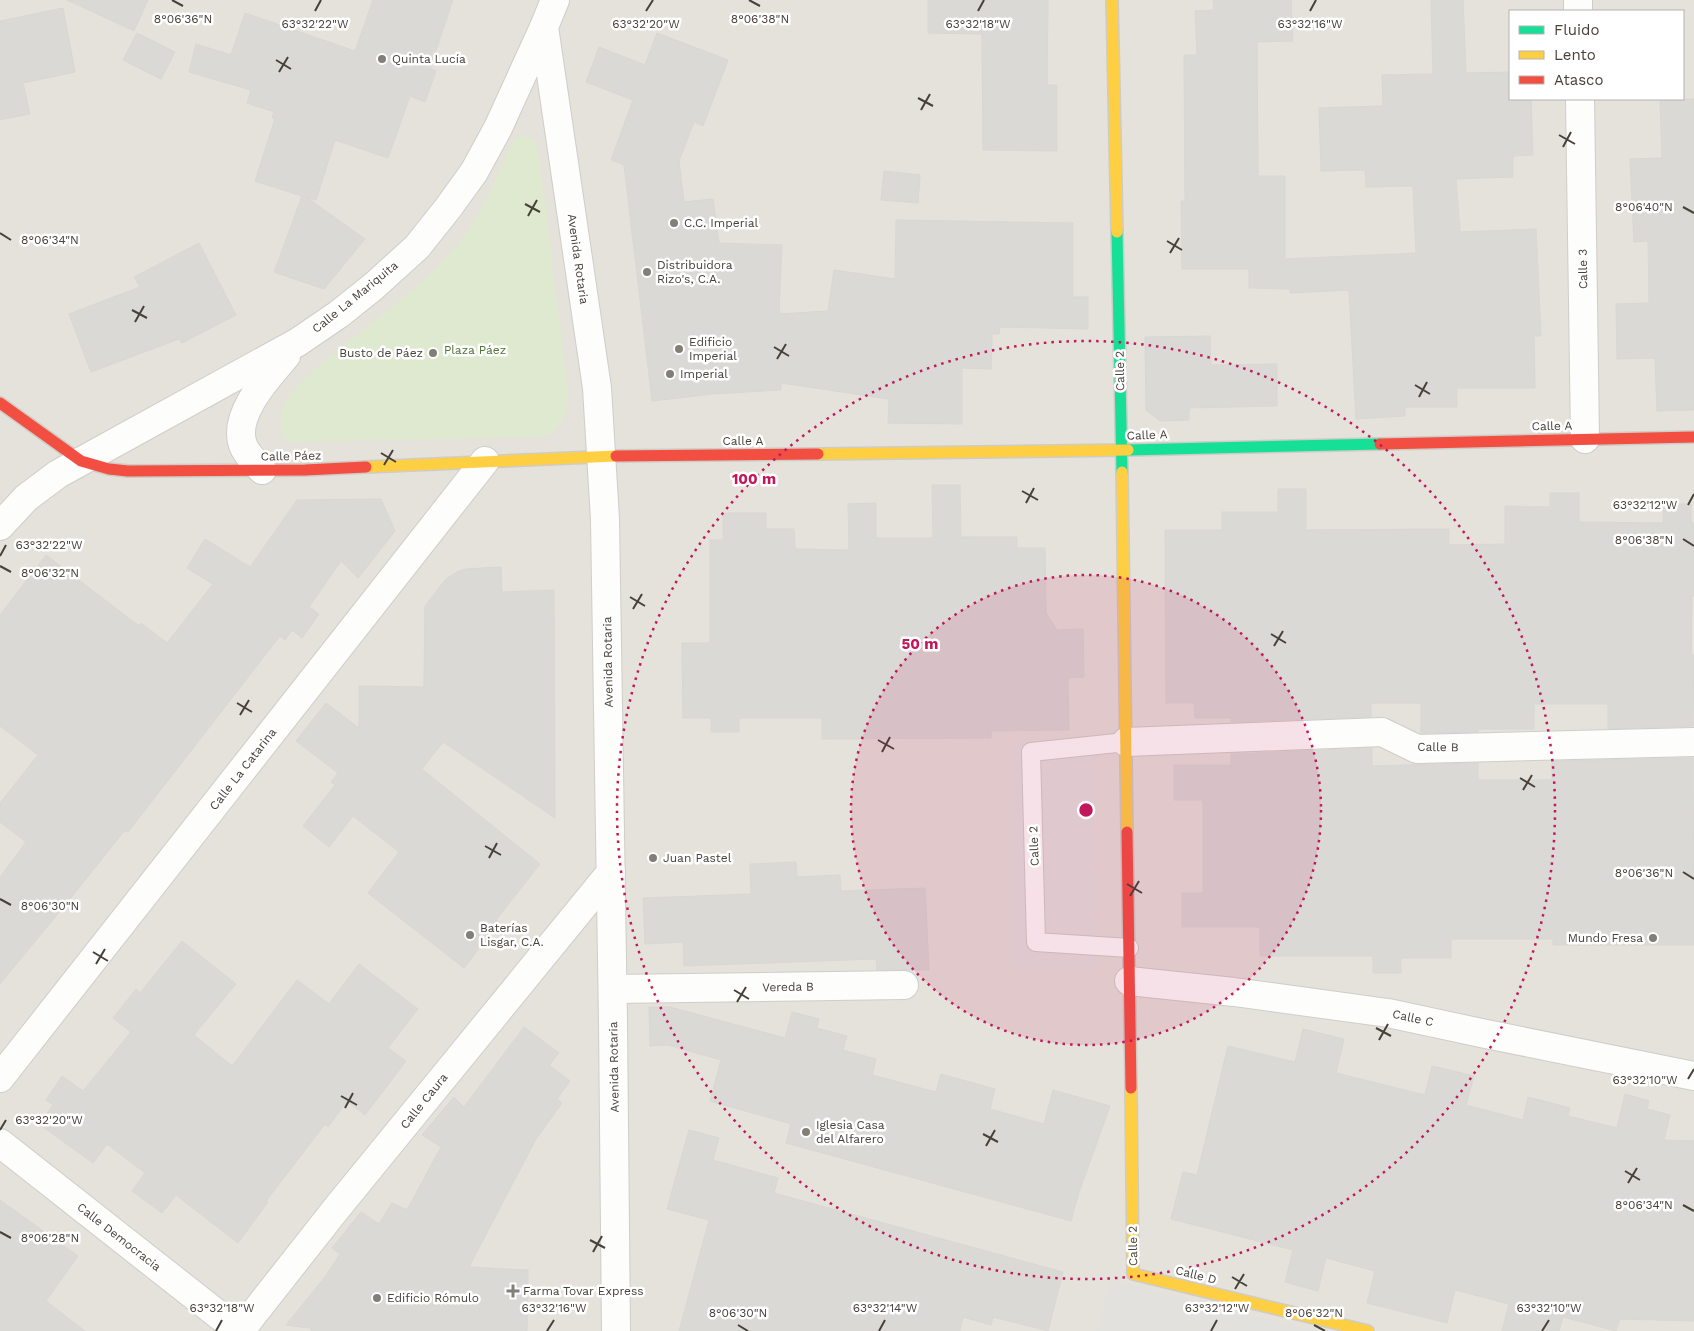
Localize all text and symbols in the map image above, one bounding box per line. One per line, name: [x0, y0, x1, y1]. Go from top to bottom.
legend: [1509, 10, 1684, 100]
text: 8°06'36"N: [154, 12, 212, 26]
text: 8°06'38"N: [731, 12, 789, 26]
text: 63°32'22"W: [282, 17, 349, 31]
text: 63°32'20"W: [612, 17, 680, 31]
text: 63°32'18"W: [945, 17, 1011, 31]
text: 63°32'16"W: [1278, 17, 1343, 31]
text: Fluido: [1554, 21, 1599, 39]
text: Lento: [1554, 46, 1596, 64]
place label: Quinta Lucía: [392, 52, 466, 66]
marker: Quinta Lucía: [376, 53, 388, 65]
text: Atasco: [1554, 71, 1603, 89]
text: 8°06'40"N: [1615, 200, 1673, 214]
street label: Avenida Rotaria: [565, 213, 591, 305]
place label: C.C. Imperial: [684, 216, 759, 230]
marker: C.C. Imperial: [668, 217, 680, 229]
text: 8°06'34"N: [21, 233, 79, 247]
street label: Calle 3: [1576, 249, 1590, 289]
street label: Calle La Mariquita: [309, 258, 401, 336]
place label: Distribuidora Rizo's, C.A.: [657, 258, 733, 286]
marker: Distribuidora Rizo's, C.A.: [641, 266, 653, 278]
place label: Edificio Imperial: [689, 335, 737, 363]
park label: Plaza Páez: [444, 343, 506, 357]
marker: Edificio Imperial: [673, 343, 685, 355]
place label: Busto de Páez: [339, 346, 423, 360]
marker: Busto de Páez: [427, 347, 439, 359]
street label: Calle 2: [1113, 351, 1127, 391]
place label: Imperial: [680, 367, 728, 381]
marker: Imperial: [664, 368, 676, 380]
street label: Calle A: [1531, 419, 1573, 433]
street label: Calle A: [1126, 427, 1168, 443]
street label: Calle A: [723, 434, 763, 448]
street label: Calle Páez: [260, 448, 322, 464]
text: 100 m: [732, 470, 776, 488]
text: 63°32'12"W: [1613, 498, 1678, 512]
text: 8°06'38"N: [1615, 533, 1673, 547]
text: 63°32'22"W: [16, 538, 83, 552]
text: 8°06'32"N: [21, 566, 79, 580]
street label: Avenida Rotaria: [600, 616, 616, 708]
text: 50 m: [902, 635, 938, 653]
street label: Calle La Catarina: [207, 725, 279, 813]
street label: Calle B: [1417, 740, 1459, 754]
centre of rings: [1077, 801, 1095, 819]
street label: Calle 2: [1026, 826, 1042, 866]
place label: Juan Pastel: [663, 851, 732, 865]
marker: Juan Pastel: [647, 852, 659, 864]
text: 8°06'36"N: [1615, 866, 1673, 880]
text: 8°06'30"N: [21, 899, 79, 913]
place label: Baterías Lisgar, C.A.: [480, 921, 544, 949]
marker: Baterías Lisgar, C.A.: [464, 929, 476, 941]
place label: Mundo Fresa: [1568, 931, 1643, 945]
marker: Mundo Fresa: [1647, 932, 1659, 944]
street label: Vereda B: [762, 980, 814, 994]
street label: Calle C: [1391, 1007, 1435, 1029]
street label: Avenida Rotaria: [606, 1021, 622, 1113]
street label: Calle Caura: [397, 1070, 451, 1132]
text: 63°32'10"W: [1612, 1073, 1678, 1087]
text: 63°32'20"W: [15, 1113, 83, 1127]
place label: Iglesia Casa del Alfarero: [816, 1118, 885, 1146]
marker: Iglesia Casa del Alfarero: [800, 1126, 812, 1138]
text: 8°06'34"N: [1615, 1198, 1673, 1212]
street label: Calle Democracia: [74, 1200, 164, 1274]
street label: Calle 2: [1126, 1226, 1140, 1266]
text: 8°06'28"N: [21, 1231, 79, 1245]
street label: Calle D: [1174, 1263, 1218, 1287]
place label: Farma Tovar Express: [523, 1284, 644, 1298]
marker: Farma Tovar Express: [507, 1285, 519, 1297]
place label: Edificio Rómulo: [387, 1291, 479, 1305]
marker: Edificio Rómulo: [371, 1292, 383, 1304]
text: 63°32'18"W: [189, 1301, 255, 1315]
text: 63°32'16"W: [522, 1301, 587, 1315]
text: 63°32'14"W: [853, 1301, 918, 1315]
text: 63°32'12"W: [1185, 1301, 1250, 1315]
text: 63°32'10"W: [1516, 1301, 1582, 1315]
text: 8°06'30"N: [709, 1306, 767, 1320]
text: 8°06'32"N: [1285, 1306, 1343, 1320]

